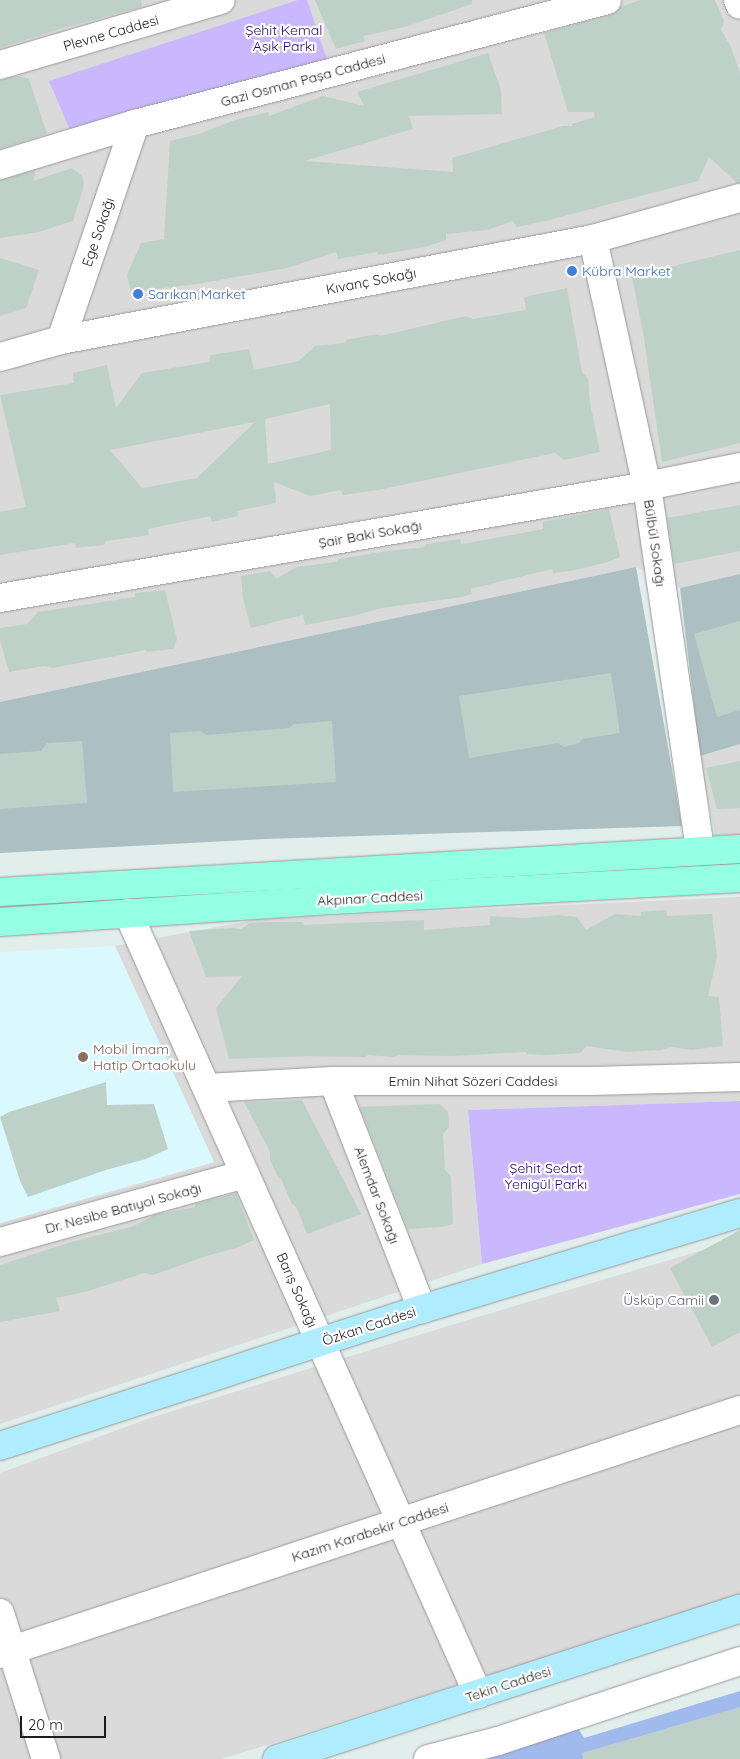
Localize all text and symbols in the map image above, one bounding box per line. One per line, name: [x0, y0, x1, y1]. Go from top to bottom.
street label: Plevne Caddesi: [61, 11, 161, 55]
park label: Şehit Kemal Aşık Parkı: [246, 22, 322, 54]
street label: Gazi Osman Paşa Caddesi: [219, 50, 387, 110]
street label: Ege Sokağı: [78, 195, 118, 269]
place label: Kübra Market: [582, 263, 671, 279]
street label: Kıvanç Sokağı: [325, 264, 417, 298]
marker: Kübra Market: [566, 265, 578, 277]
place label: Sarıkan Market: [148, 286, 246, 302]
marker: Sarıkan Market: [132, 288, 144, 300]
street label: Bülbül Sokağı: [641, 498, 669, 588]
street label: Şair Baki Sokağı: [317, 517, 423, 551]
street label: Akpınar Caddesi: [317, 887, 423, 909]
place label: Mobil İmam Hatip Ortaokulu: [93, 1041, 196, 1074]
marker: Mobil İmam Hatip Ortaokulu: [77, 1051, 89, 1063]
street label: Emin Nihat Sözeri Caddesi: [389, 1073, 557, 1089]
street label: Alemdar Sokağı: [351, 1144, 403, 1246]
park label: Şehit Sedat Yenigül Parkı: [505, 1160, 587, 1192]
street label: Dr. Nesibe Batıyol Sokağı: [43, 1179, 203, 1237]
street label: Barış Sokağı: [273, 1250, 321, 1330]
place label: Üsküp Camii: [623, 1292, 704, 1308]
marker: Üsküp Camii: [708, 1294, 720, 1306]
street label: Özkan Caddesi: [320, 1303, 418, 1349]
street label: Kazım Karabekir Caddesi: [289, 1499, 451, 1565]
street label: Tekin Caddesi: [463, 1662, 553, 1706]
scale bar: [22, 1706, 109, 1738]
text: 20 m: [28, 1715, 63, 1734]

